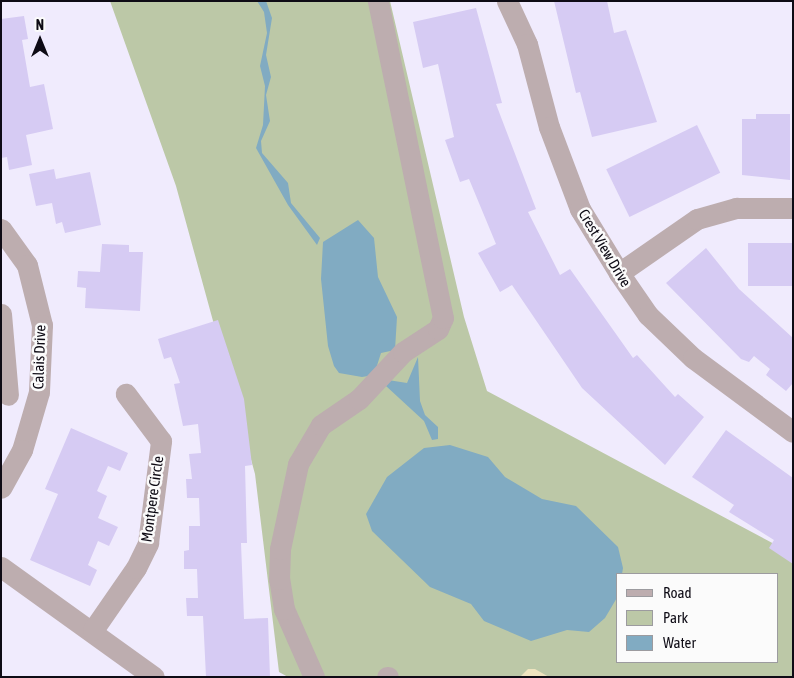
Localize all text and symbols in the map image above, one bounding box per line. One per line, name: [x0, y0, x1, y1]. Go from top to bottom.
north arrow: [15, 15, 65, 65]
text: N: [36, 17, 44, 33]
street label: Crest View Drive: [575, 206, 635, 290]
street label: Calais Drive: [29, 324, 49, 390]
street label: Montpere Circle: [137, 455, 167, 543]
legend: [616, 573, 779, 663]
text: Road: [663, 584, 692, 601]
text: Park: [663, 609, 688, 626]
text: Water: [663, 634, 696, 651]

